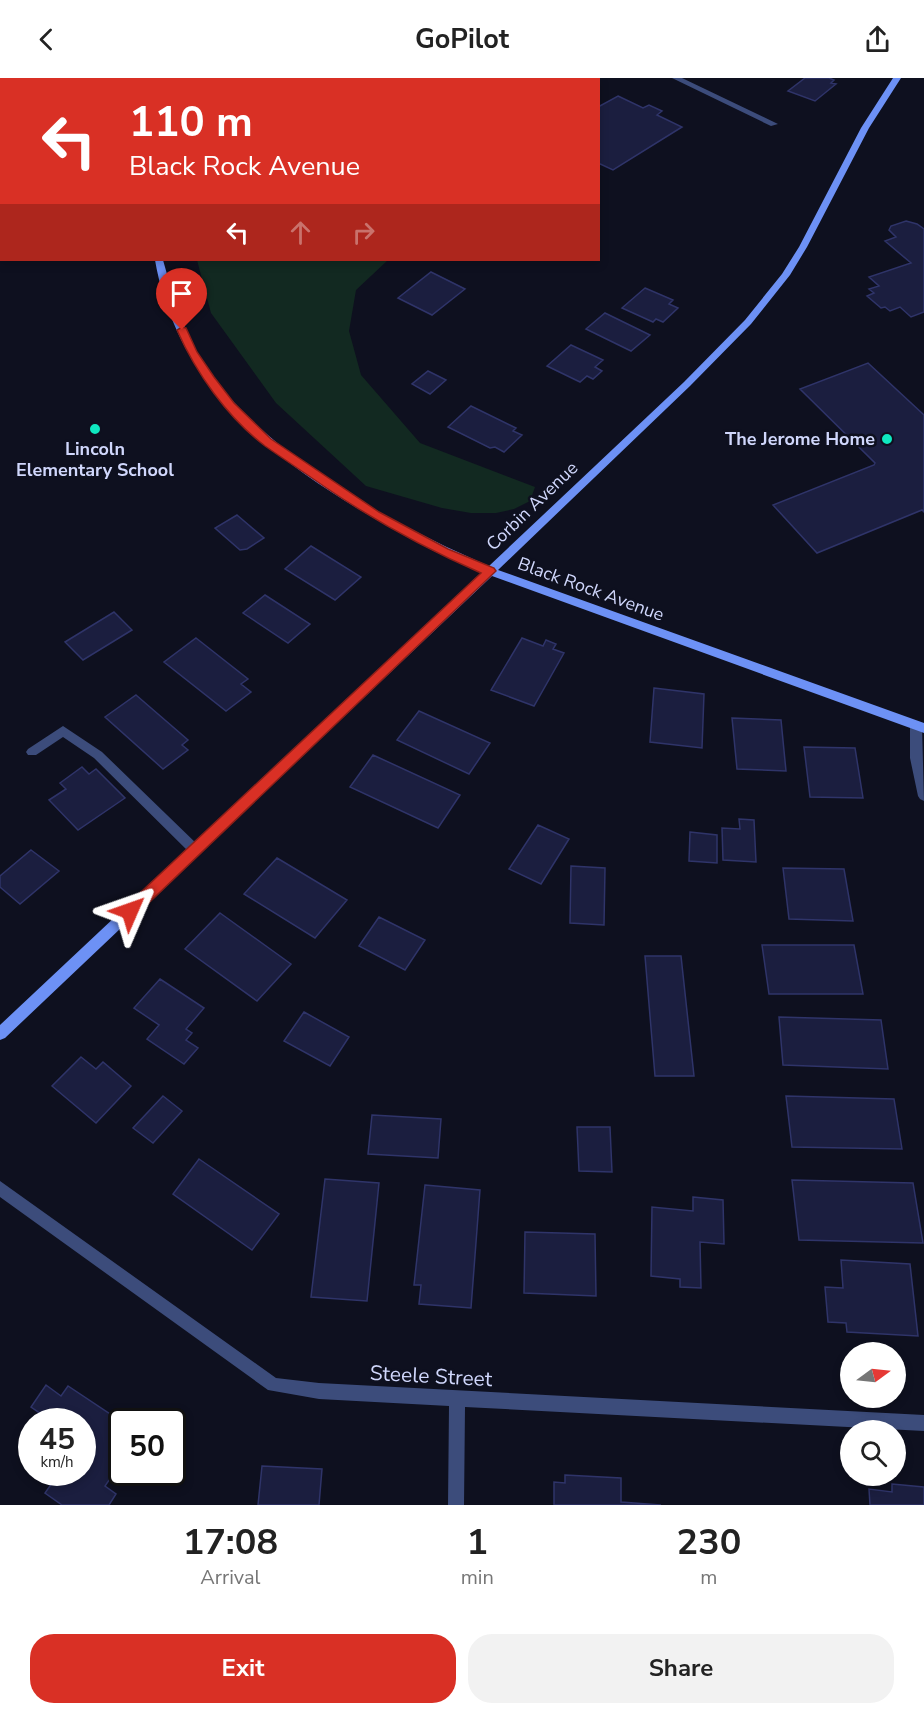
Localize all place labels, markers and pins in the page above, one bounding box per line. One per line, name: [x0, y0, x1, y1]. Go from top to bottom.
pin: [156, 268, 207, 330]
marker: Lincoln Elementary School: [88, 422, 102, 436]
place label: The Jerome Home: [725, 427, 875, 451]
marker: The Jerome Home: [880, 432, 894, 446]
place label: Lincoln Elementary School: [16, 437, 174, 482]

